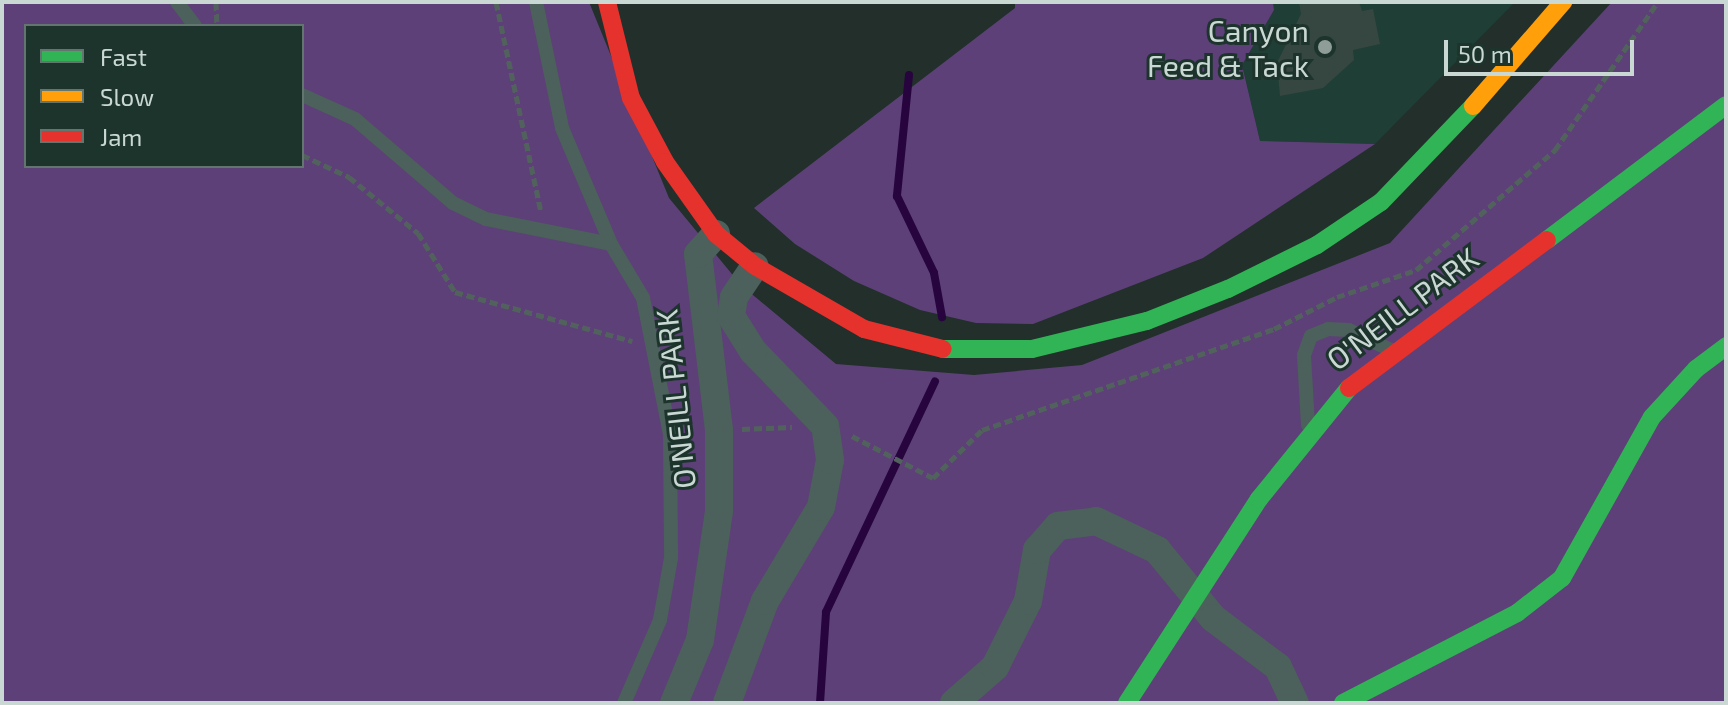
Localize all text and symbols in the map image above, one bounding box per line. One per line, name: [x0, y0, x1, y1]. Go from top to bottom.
place label: Canyon Feed & Tack: [1146, 12, 1309, 82]
legend: [24, 24, 304, 168]
scale bar: [1448, 24, 1638, 74]
marker: Canyon Feed & Tack: [1316, 38, 1334, 56]
text: 50 m: [1458, 39, 1512, 68]
text: Fast: [100, 42, 147, 71]
text: Slow: [100, 82, 154, 111]
text: Jam: [100, 122, 142, 151]
street label: O'NEILL PARK: [1319, 239, 1485, 377]
street label: O'NEILL PARK: [648, 307, 702, 491]

